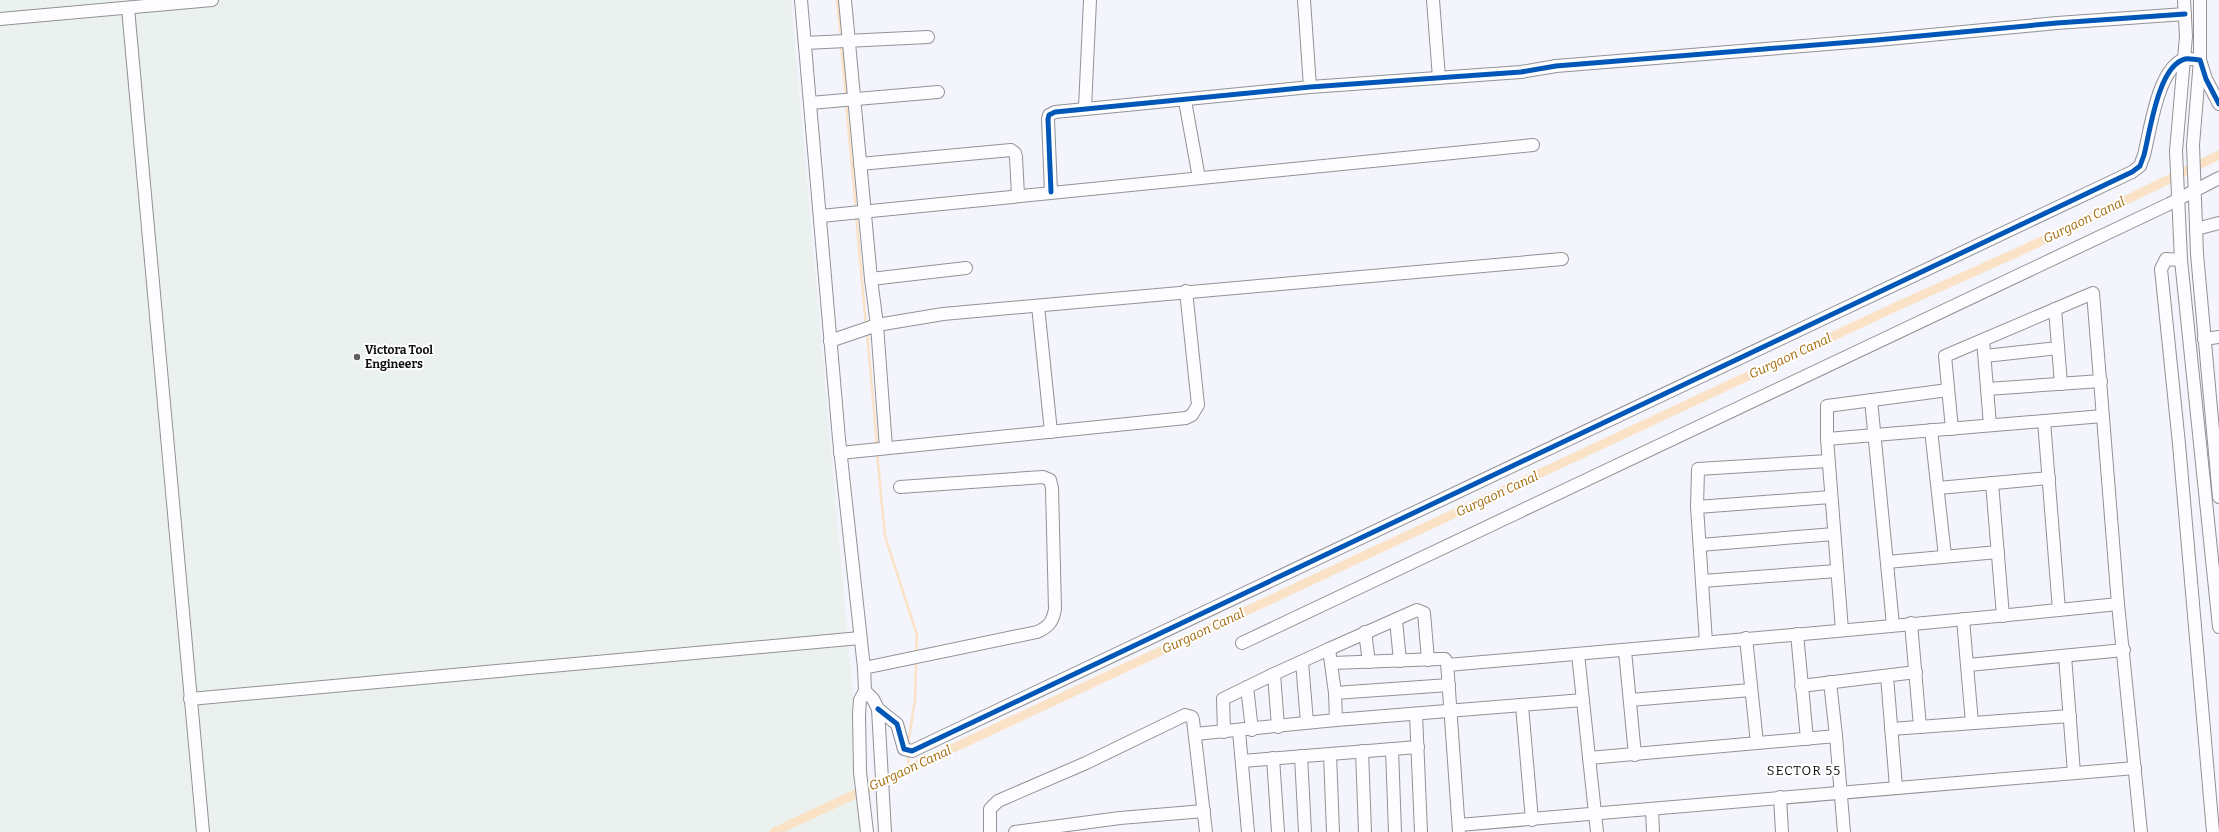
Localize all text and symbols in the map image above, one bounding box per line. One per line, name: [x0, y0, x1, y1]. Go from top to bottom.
water label: Gurgaon Canal: [2041, 194, 2128, 246]
water label: Gurgaon Canal: [1747, 330, 1834, 382]
place label: Victora Tool Engineers: [365, 343, 433, 371]
marker: Victora Tool Engineers: [352, 352, 362, 362]
water label: Gurgaon Canal: [1454, 468, 1541, 520]
water label: Gurgaon Canal: [1160, 605, 1247, 657]
water label: Gurgaon Canal: [867, 742, 954, 794]
district label: SECTOR 55: [1767, 763, 1841, 778]

